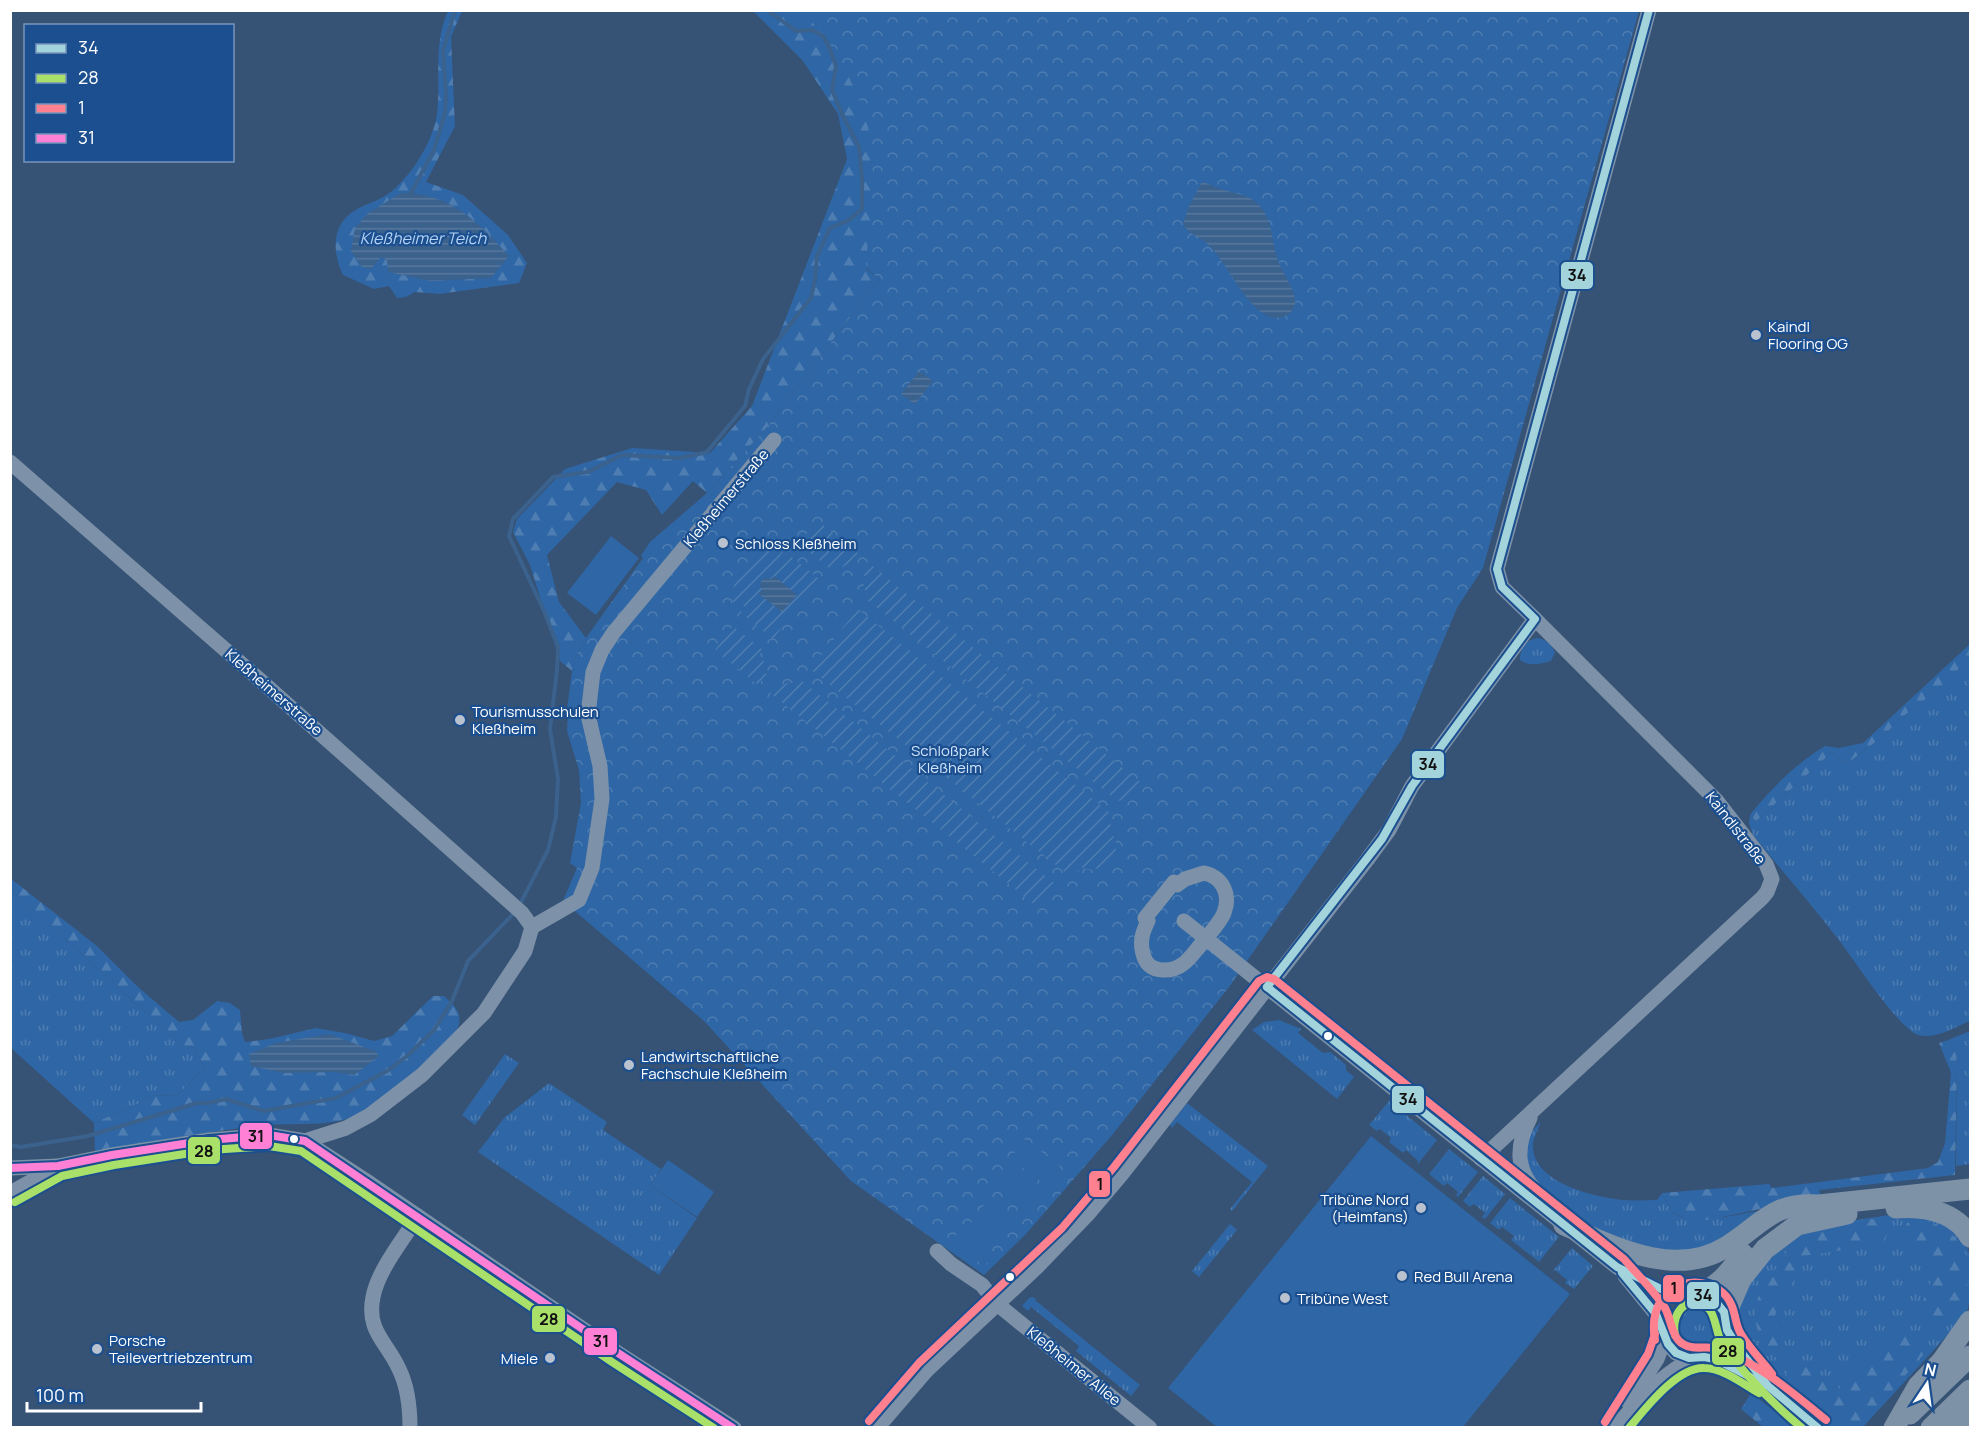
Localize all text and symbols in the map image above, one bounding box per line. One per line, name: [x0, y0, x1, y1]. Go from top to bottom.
legend: [24, 24, 234, 162]
text: 34: [78, 35, 99, 59]
text: 28: [78, 65, 99, 89]
text: 1: [78, 95, 85, 119]
text: 31: [78, 125, 95, 149]
water label: Kleßheimer Teich: [360, 227, 487, 249]
line badge: 34: [1560, 261, 1594, 290]
text: 34: [1567, 264, 1587, 286]
place label: Kaindl Flooring OG: [1768, 316, 1848, 354]
marker: Kaindl Flooring OG: [1749, 328, 1763, 342]
street label: Kleßheimerstraße: [678, 444, 774, 552]
place label: Schloss Kleßheim: [735, 533, 857, 554]
marker: Schloss Kleßheim: [716, 536, 730, 550]
street label: Kleßheimerstraße: [221, 644, 327, 740]
place label: Tourismusschulen Kleßheim: [472, 701, 599, 739]
marker: Tourismusschulen Kleßheim: [453, 713, 467, 727]
park label: Schloßpark Kleßheim: [911, 740, 989, 778]
line badge: 34: [1411, 750, 1445, 779]
text: 34: [1418, 753, 1438, 775]
street label: Kaindlstraße: [1701, 787, 1771, 869]
unlabelled marker: [1322, 1030, 1334, 1042]
place label: Landwirtschaftliche Fachschule Kleßheim: [641, 1046, 787, 1084]
marker: Landwirtschaftliche Fachschule Kleßheim: [622, 1058, 636, 1072]
line badge: 34: [1391, 1085, 1425, 1114]
text: 34: [1398, 1088, 1418, 1110]
line badge: 31: [239, 1122, 273, 1150]
text: 31: [248, 1125, 264, 1147]
unlabelled marker: [288, 1133, 300, 1145]
line badge: 28: [187, 1136, 221, 1165]
text: 28: [194, 1140, 214, 1162]
line badge: 1: [1088, 1170, 1111, 1198]
text: 1: [1096, 1173, 1104, 1195]
place label: Tribüne Nord (Heimfans): [1320, 1189, 1409, 1227]
marker: Tribüne Nord (Heimfans): [1414, 1201, 1428, 1215]
place label: Red Bull Arena: [1414, 1266, 1513, 1287]
marker: Red Bull Arena: [1395, 1269, 1409, 1283]
unlabelled marker: [1004, 1271, 1016, 1283]
line badge: 1: [1662, 1274, 1685, 1303]
text: 1: [1670, 1277, 1678, 1299]
line badge: 34: [1686, 1281, 1720, 1310]
text: 34: [1693, 1284, 1713, 1306]
place label: Tribüne West: [1297, 1288, 1388, 1309]
marker: Tribüne West: [1278, 1291, 1292, 1305]
line badge: 28: [531, 1305, 566, 1333]
text: 28: [539, 1308, 559, 1330]
street label: Kleßheimer Allee: [1023, 1322, 1126, 1411]
line badge: 31: [583, 1327, 618, 1356]
place label: Porsche Teilevertriebzentrum: [109, 1330, 253, 1368]
text: 31: [593, 1330, 609, 1352]
line badge: 28: [1711, 1337, 1745, 1366]
text: 28: [1718, 1340, 1738, 1362]
marker: Porsche Teilevertriebzentrum: [90, 1342, 104, 1356]
place label: Miele: [501, 1348, 538, 1369]
marker: Miele: [543, 1351, 557, 1365]
north arrow: [1897, 1354, 1957, 1414]
text: N: [1922, 1357, 1938, 1381]
scale bar: [27, 1375, 201, 1413]
text: 100 m: [36, 1383, 84, 1407]

